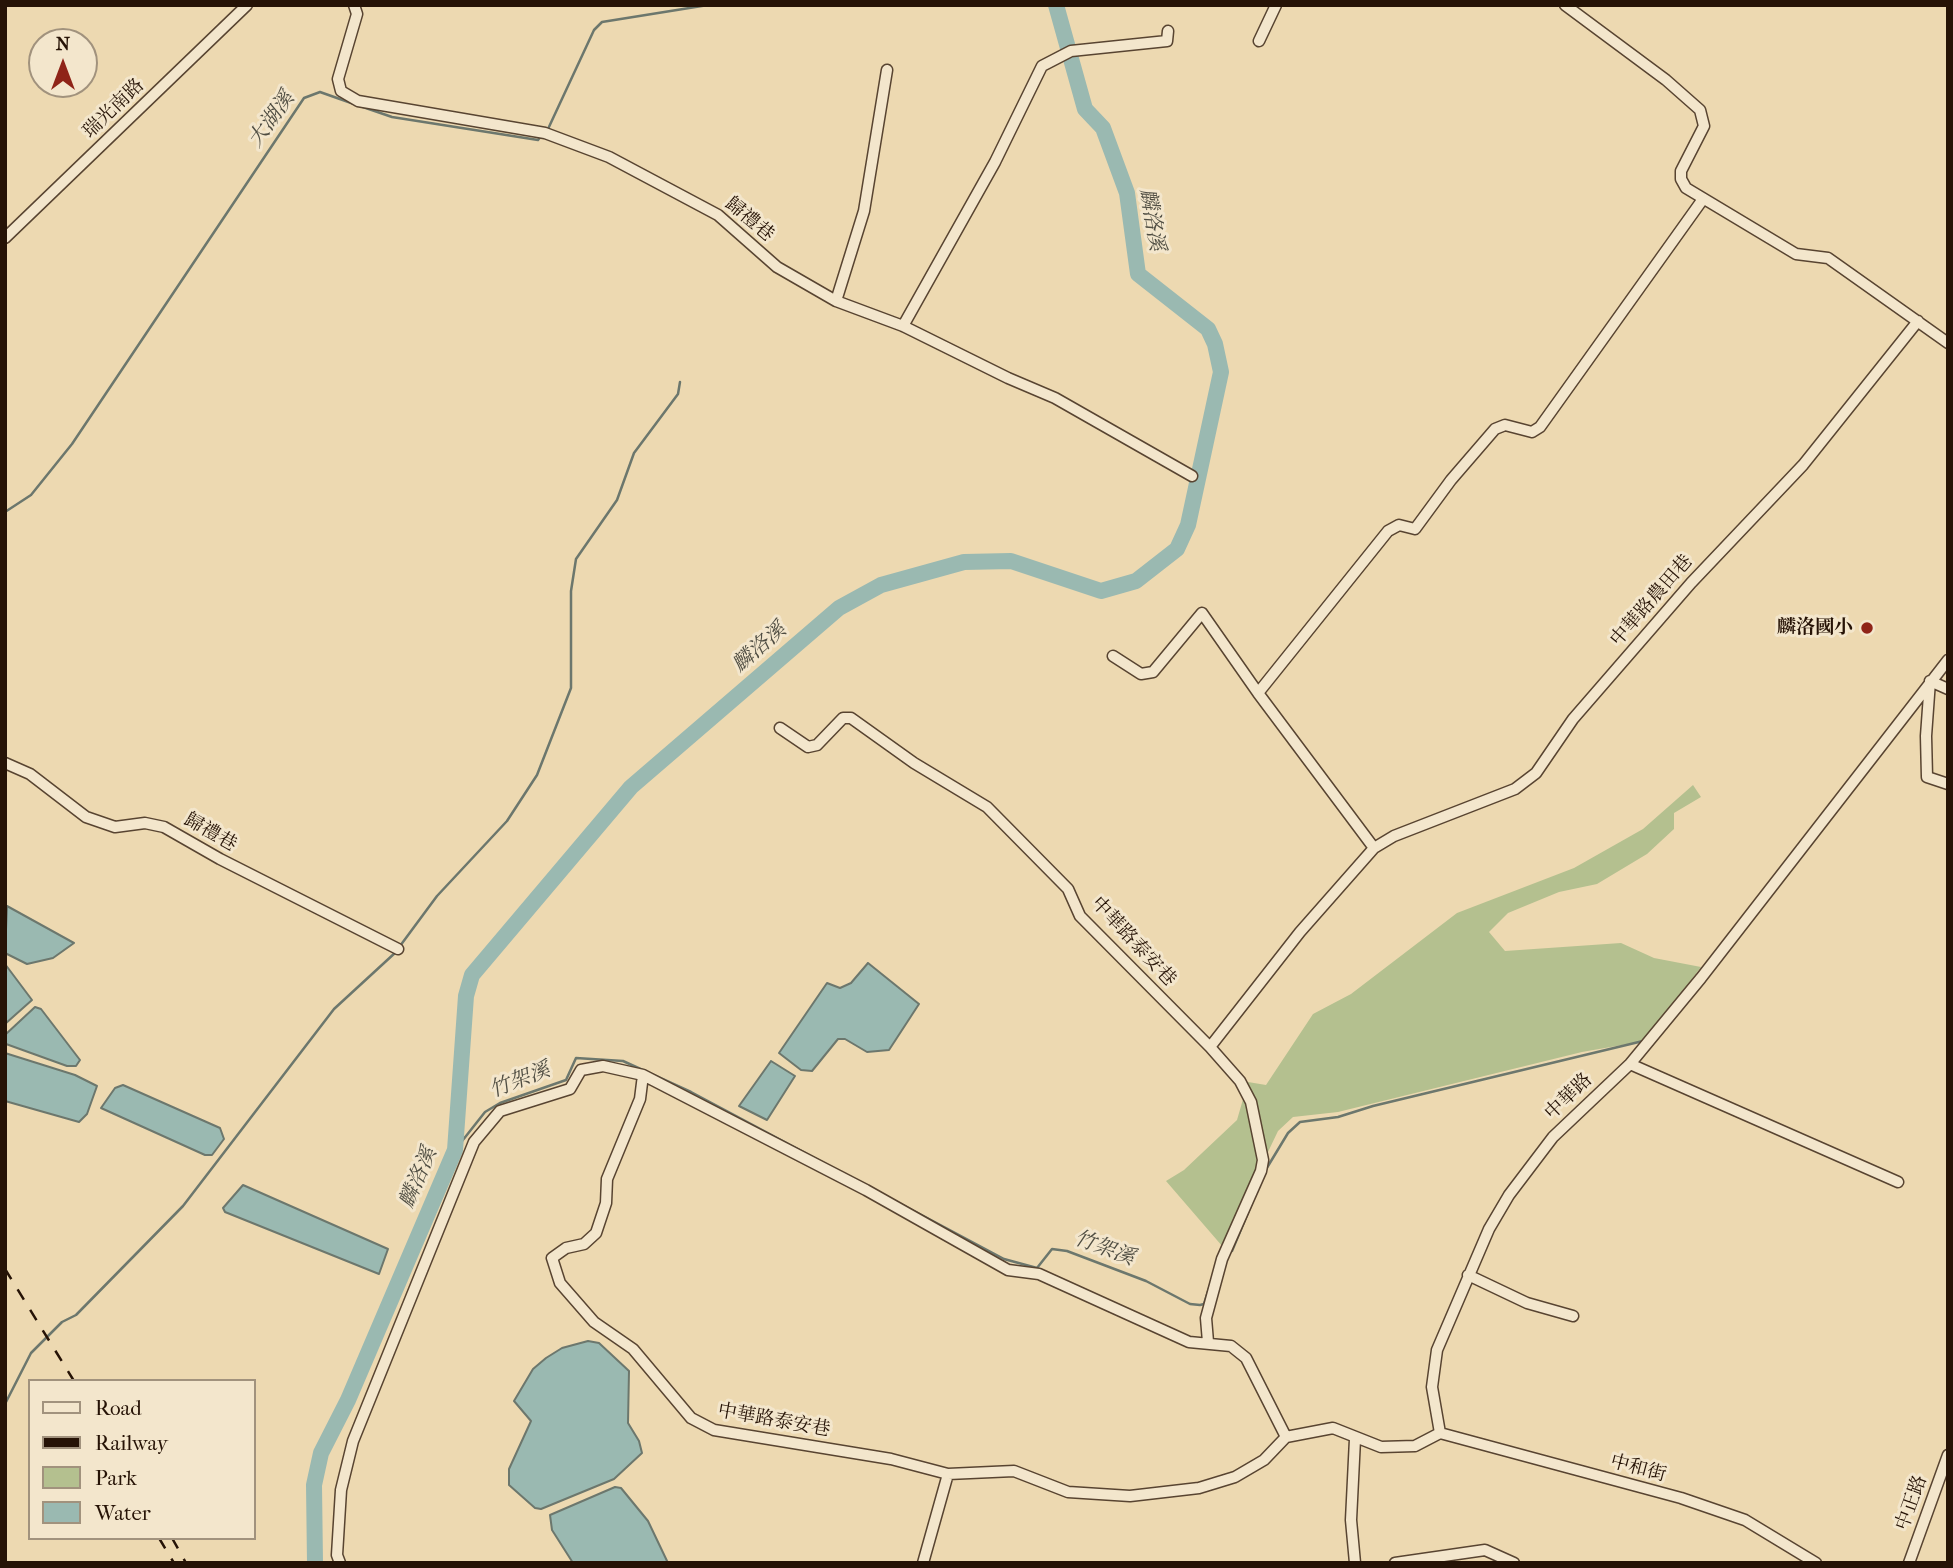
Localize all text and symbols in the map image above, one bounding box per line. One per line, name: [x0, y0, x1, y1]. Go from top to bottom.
north arrow: [28, 28, 98, 98]
text: N: [56, 33, 70, 55]
street label: 瑞光南路: [79, 74, 149, 144]
water label: 大湖溪: [243, 87, 301, 153]
water label: 麟洛溪: [1133, 187, 1169, 253]
street label: 歸禮巷: [720, 193, 778, 247]
street label: 中華路農田巷: [1606, 551, 1698, 651]
place label: 麟洛國小: [1777, 617, 1853, 639]
water label: 麟洛溪: [728, 618, 792, 678]
marker: 麟洛國小: [1859, 620, 1875, 636]
street label: 歸禮巷: [180, 809, 240, 857]
street label: 中華路泰安巷: [1086, 893, 1180, 991]
water label: 竹架溪: [486, 1058, 554, 1104]
street label: 中華路: [1541, 1069, 1597, 1125]
water label: 麟洛溪: [395, 1144, 443, 1212]
water label: 竹架溪: [1070, 1226, 1138, 1272]
legend: [28, 1379, 256, 1540]
text: Road: [95, 1396, 142, 1420]
street label: 中華路泰安巷: [716, 1400, 832, 1442]
text: Railway: [95, 1431, 168, 1455]
street label: 中和街: [1608, 1451, 1668, 1487]
text: Park: [95, 1466, 137, 1490]
street label: 中正路: [1892, 1472, 1932, 1534]
text: Water: [95, 1501, 151, 1525]

